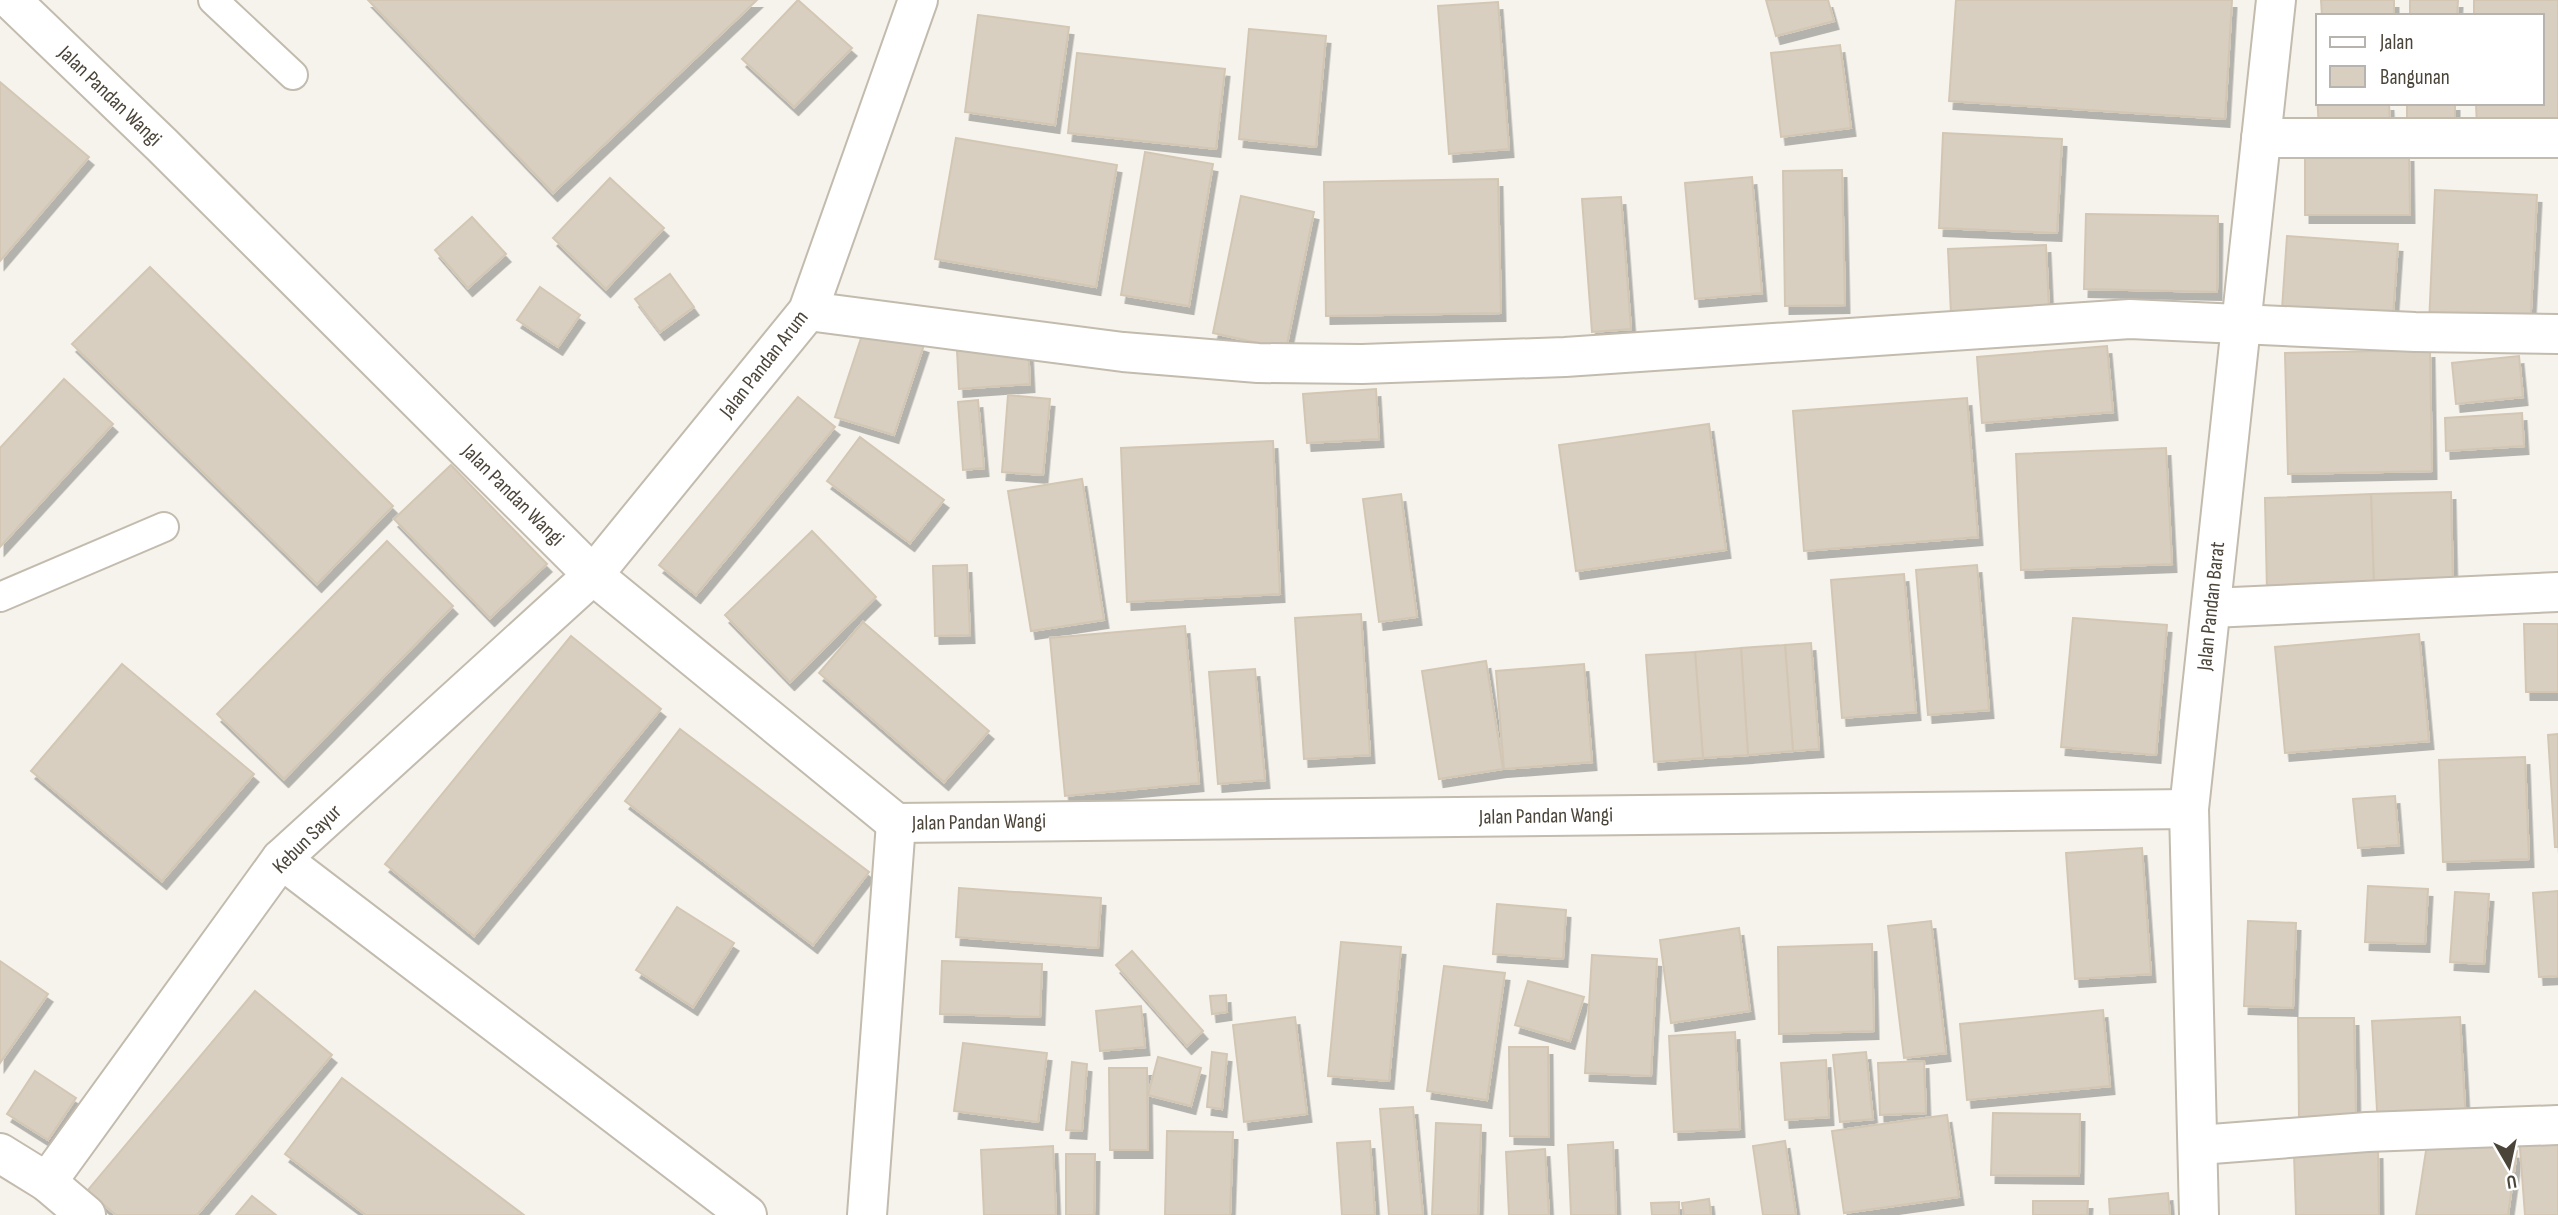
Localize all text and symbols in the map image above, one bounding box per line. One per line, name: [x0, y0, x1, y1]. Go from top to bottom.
legend: [2316, 14, 2544, 105]
text: Jalan: [2379, 30, 2413, 55]
street label: Jalan Pandan Wangi: [52, 40, 167, 152]
text: Bangunan: [2380, 65, 2450, 90]
street label: Jalan Pandan Arum: [714, 305, 814, 423]
street label: Jalan Pandan Wangi: [456, 438, 569, 551]
street label: Jalan Pandan Barat: [2192, 540, 2230, 673]
street label: Kebun Sayur: [267, 799, 347, 879]
street label: Jalan Pandan Wangi: [1478, 802, 1613, 830]
street label: Jalan Pandan Wangi: [911, 808, 1046, 836]
north arrow: [2474, 1131, 2544, 1201]
text: U: [2505, 1169, 2518, 1193]

